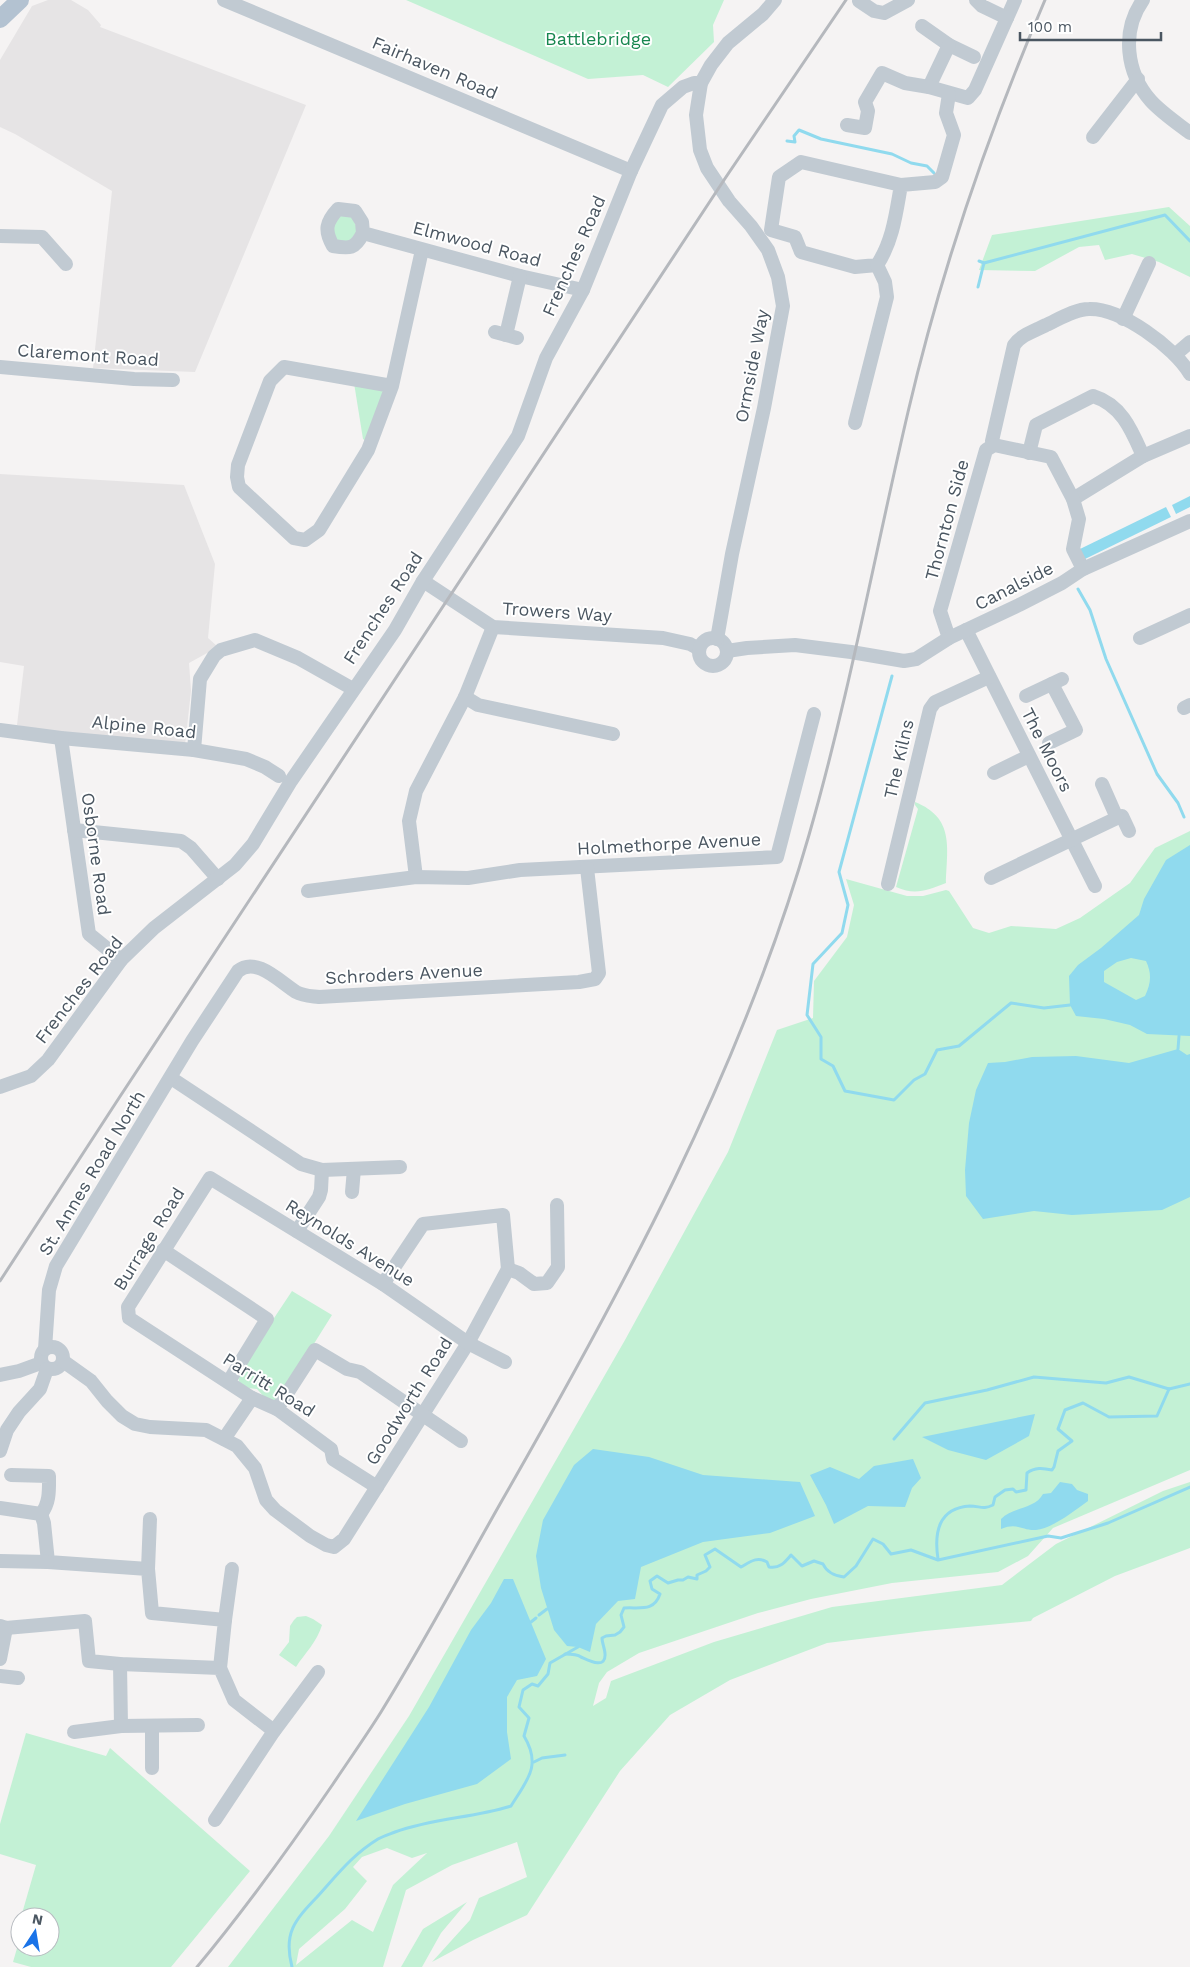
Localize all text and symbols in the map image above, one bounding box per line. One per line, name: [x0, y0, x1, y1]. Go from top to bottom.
scale bar: [1020, 10, 1161, 42]
text: 100 m: [1028, 18, 1072, 36]
park label: Battlebridge: [545, 28, 651, 49]
street label: Fairhaven Road: [369, 32, 501, 103]
street label: Frenches Road: [538, 192, 610, 319]
street label: Elmwood Road: [411, 216, 543, 271]
street label: Ormside Way: [730, 307, 773, 424]
street label: Claremont Road: [16, 339, 160, 370]
street label: Thornton Side: [920, 457, 973, 583]
street label: Frenches Road: [338, 547, 427, 668]
street label: Canalside: [971, 557, 1057, 614]
street label: Trowers Way: [501, 597, 613, 626]
street label: The Moors: [1017, 704, 1078, 795]
street label: Alpine Road: [91, 711, 197, 742]
street label: The Kilns: [879, 717, 918, 801]
street label: Osborne Road: [77, 791, 116, 917]
street label: Holmethorpe Avenue: [576, 828, 762, 859]
street label: Frenches Road: [30, 932, 127, 1047]
street label: Schroders Avenue: [325, 959, 483, 988]
street label: St. Annes Road North: [34, 1086, 149, 1259]
street label: Burrage Road: [109, 1183, 189, 1294]
street label: Reynolds Avenue: [282, 1194, 419, 1291]
street label: Goodworth Road: [361, 1333, 456, 1469]
street label: Parritt Road: [219, 1348, 319, 1421]
north arrow: [10, 1907, 60, 1957]
text: N: [31, 1910, 44, 1928]

